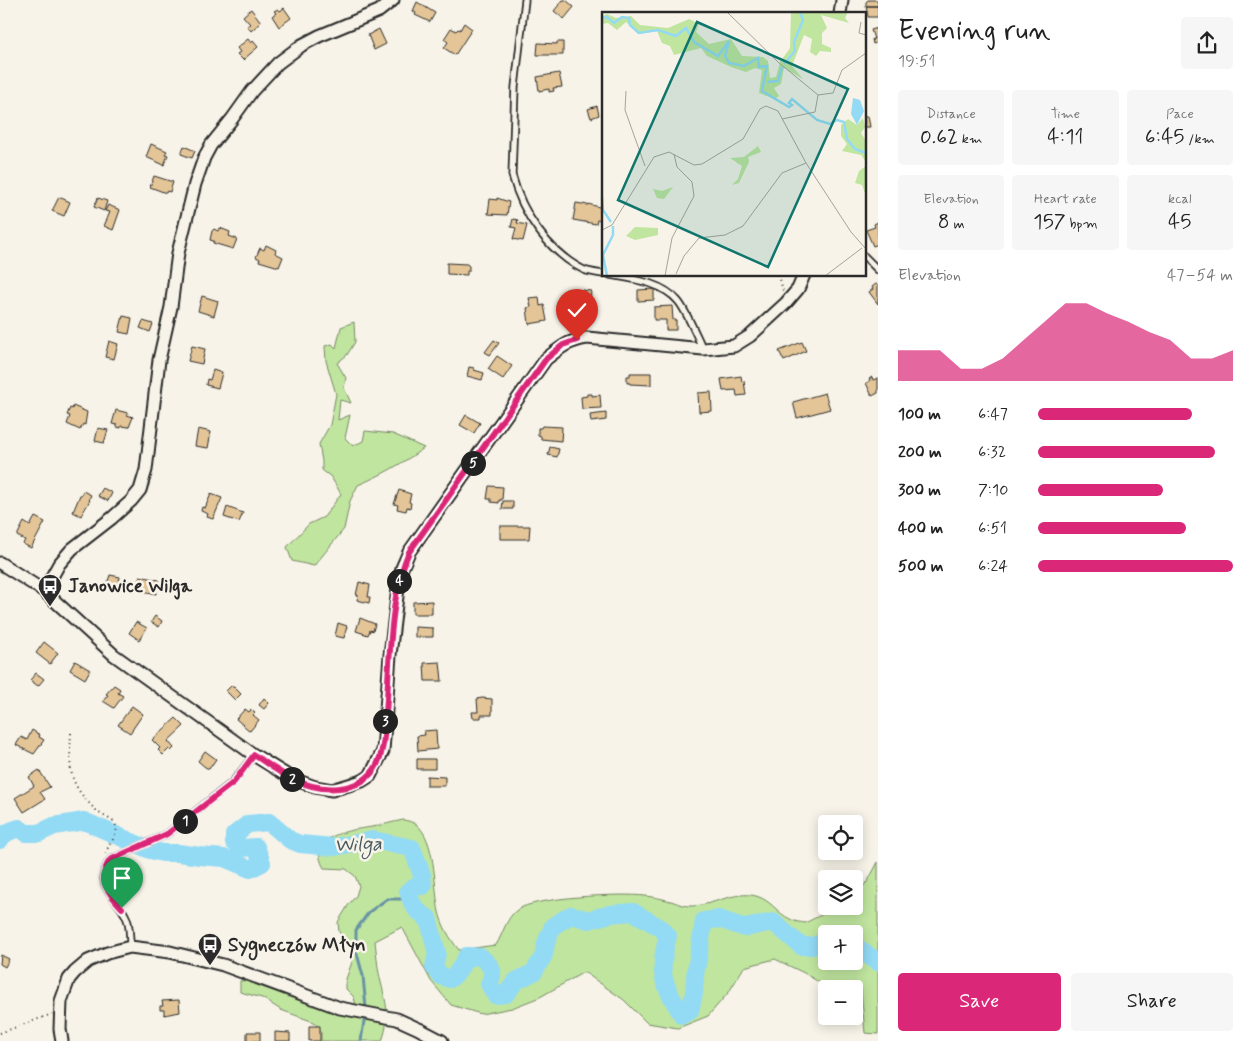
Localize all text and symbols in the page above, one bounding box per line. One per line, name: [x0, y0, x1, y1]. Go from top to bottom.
inset map: [602, 12, 866, 276]
text: Evening run: [898, 13, 1051, 50]
button: share: [1181, 17, 1233, 69]
text: 19:51: [898, 51, 935, 72]
text: Distance: [927, 105, 976, 123]
text: Time: [1051, 105, 1080, 123]
text: Pace: [1166, 105, 1194, 123]
text: 0.62: [920, 123, 958, 151]
text: 4:11: [1047, 123, 1084, 151]
text: 6:45: [1145, 123, 1185, 151]
text: km: [958, 130, 982, 148]
text: /km: [1185, 130, 1215, 148]
text: Elevation: [924, 190, 979, 208]
text: Heart rate: [1034, 190, 1097, 208]
text: kcal: [1168, 190, 1192, 208]
text: 8: [938, 208, 950, 236]
text: 157: [1033, 208, 1066, 236]
text: 45: [1168, 208, 1192, 236]
text: m: [950, 215, 965, 233]
text: bpm: [1066, 215, 1098, 233]
text: Elevation: [898, 265, 961, 286]
text: 47–54 m: [1167, 265, 1233, 286]
pin: [556, 289, 598, 340]
icon: check: [563, 296, 591, 324]
text: 100 m: [898, 404, 941, 425]
text: 6:47: [978, 404, 1008, 425]
text: 200 m: [898, 442, 942, 463]
text: 6:32: [978, 442, 1006, 463]
pin: 5: [460, 450, 486, 476]
text: 5: [469, 454, 478, 472]
text: 300 m: [898, 480, 941, 501]
text: 7:10: [978, 480, 1008, 501]
text: 400 m: [898, 518, 943, 539]
text: 6:51: [978, 518, 1007, 539]
text: 500 m: [898, 556, 943, 577]
text: 6:24: [978, 556, 1008, 577]
pin: 4: [386, 568, 412, 594]
text: 4: [395, 572, 404, 590]
bus stop icon: Janowice Wilga: [37, 573, 63, 607]
place label: Janowice Wilga: [68, 574, 192, 600]
pin: 3: [372, 708, 398, 734]
text: 3: [382, 712, 389, 730]
pin: 2: [280, 766, 304, 792]
text: 2: [289, 770, 296, 788]
pin: 1: [172, 808, 198, 834]
text: 1: [182, 812, 189, 830]
map controls: [818, 815, 863, 1025]
button: locate: [818, 815, 863, 860]
water label: Wilga: [334, 831, 383, 861]
pin: [101, 857, 143, 908]
icon: arrive: [108, 864, 136, 892]
button: layers: [818, 870, 863, 915]
button: +: [818, 925, 863, 970]
bus stop icon: Sygneczów Młyn: [197, 932, 223, 966]
place label: Sygneczów Młyn: [228, 933, 366, 961]
button: Save: [898, 973, 1061, 1031]
button: Share: [1071, 973, 1233, 1031]
button: −: [818, 980, 863, 1025]

